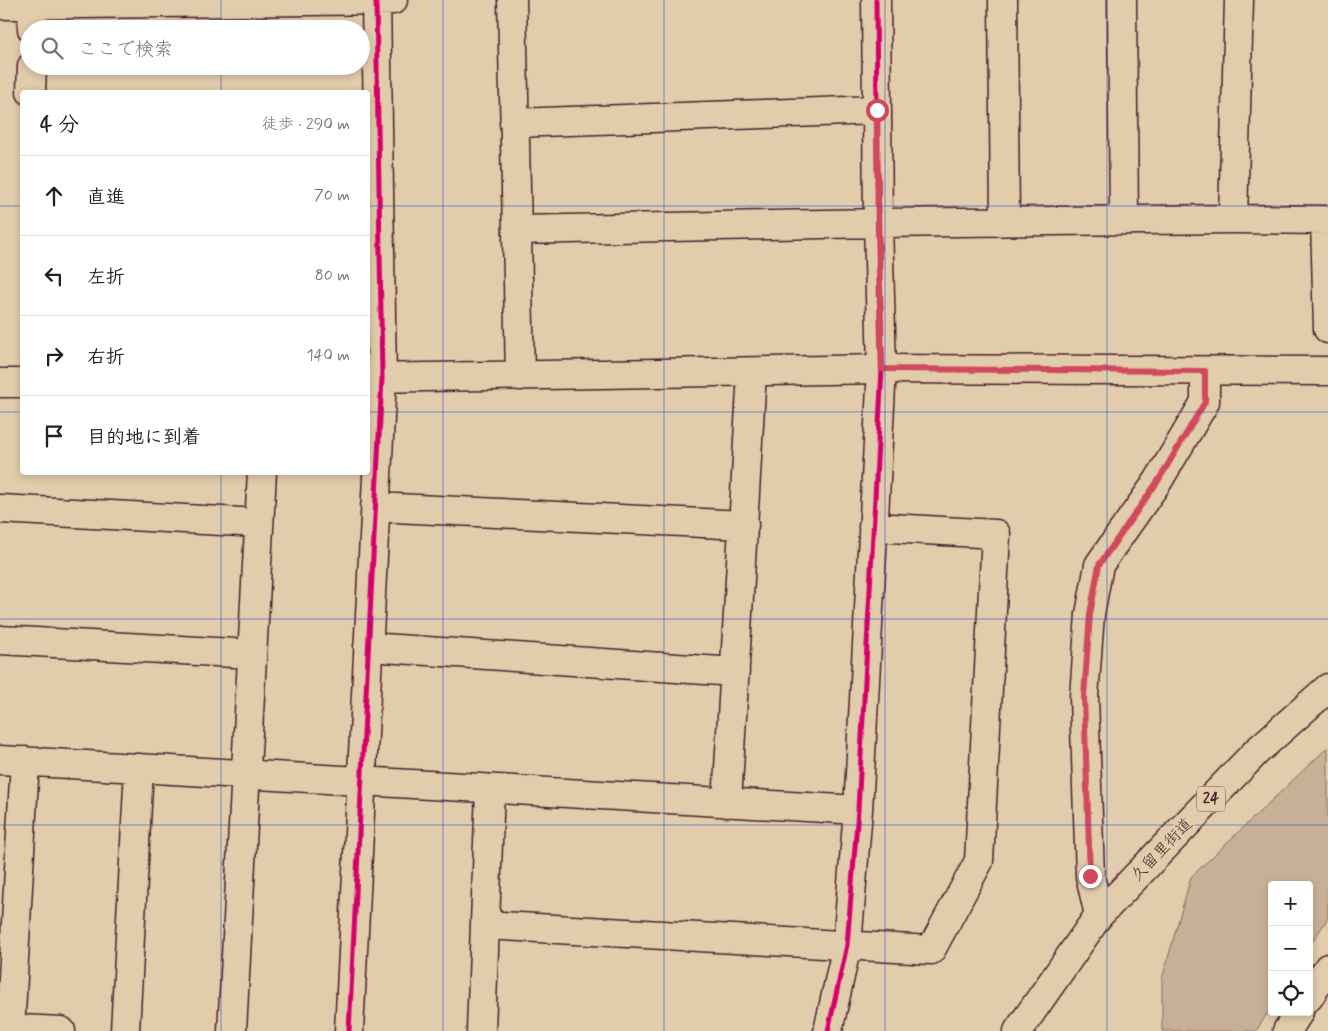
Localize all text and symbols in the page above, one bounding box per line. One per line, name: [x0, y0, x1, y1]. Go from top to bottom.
search box: [20, 20, 370, 75]
icon: search: [38, 34, 66, 62]
text: ここで検索: [78, 37, 173, 62]
route start: [866, 99, 889, 122]
text: 4 分: [40, 111, 79, 139]
text: 徒歩 · 290 m: [262, 114, 350, 135]
icon: ahead: [40, 182, 68, 210]
text: 直進: [87, 185, 125, 210]
text: 70 m: [314, 185, 350, 206]
icon: left: [40, 262, 68, 290]
text: 左折: [87, 265, 125, 290]
text: 80 m: [315, 265, 350, 286]
icon: right: [40, 342, 68, 370]
text: 右折: [87, 345, 125, 370]
text: 140 m: [306, 345, 350, 366]
icon: arrive: [40, 422, 68, 450]
text: 目的地に到着: [87, 425, 201, 450]
road number: 24: [1197, 786, 1225, 812]
street label: 久留里街道: [1127, 814, 1197, 886]
route end: [1079, 865, 1102, 888]
map controls: [1268, 881, 1313, 1016]
button: +: [1268, 881, 1313, 926]
button: −: [1268, 926, 1313, 971]
button: locate: [1268, 971, 1313, 1016]

